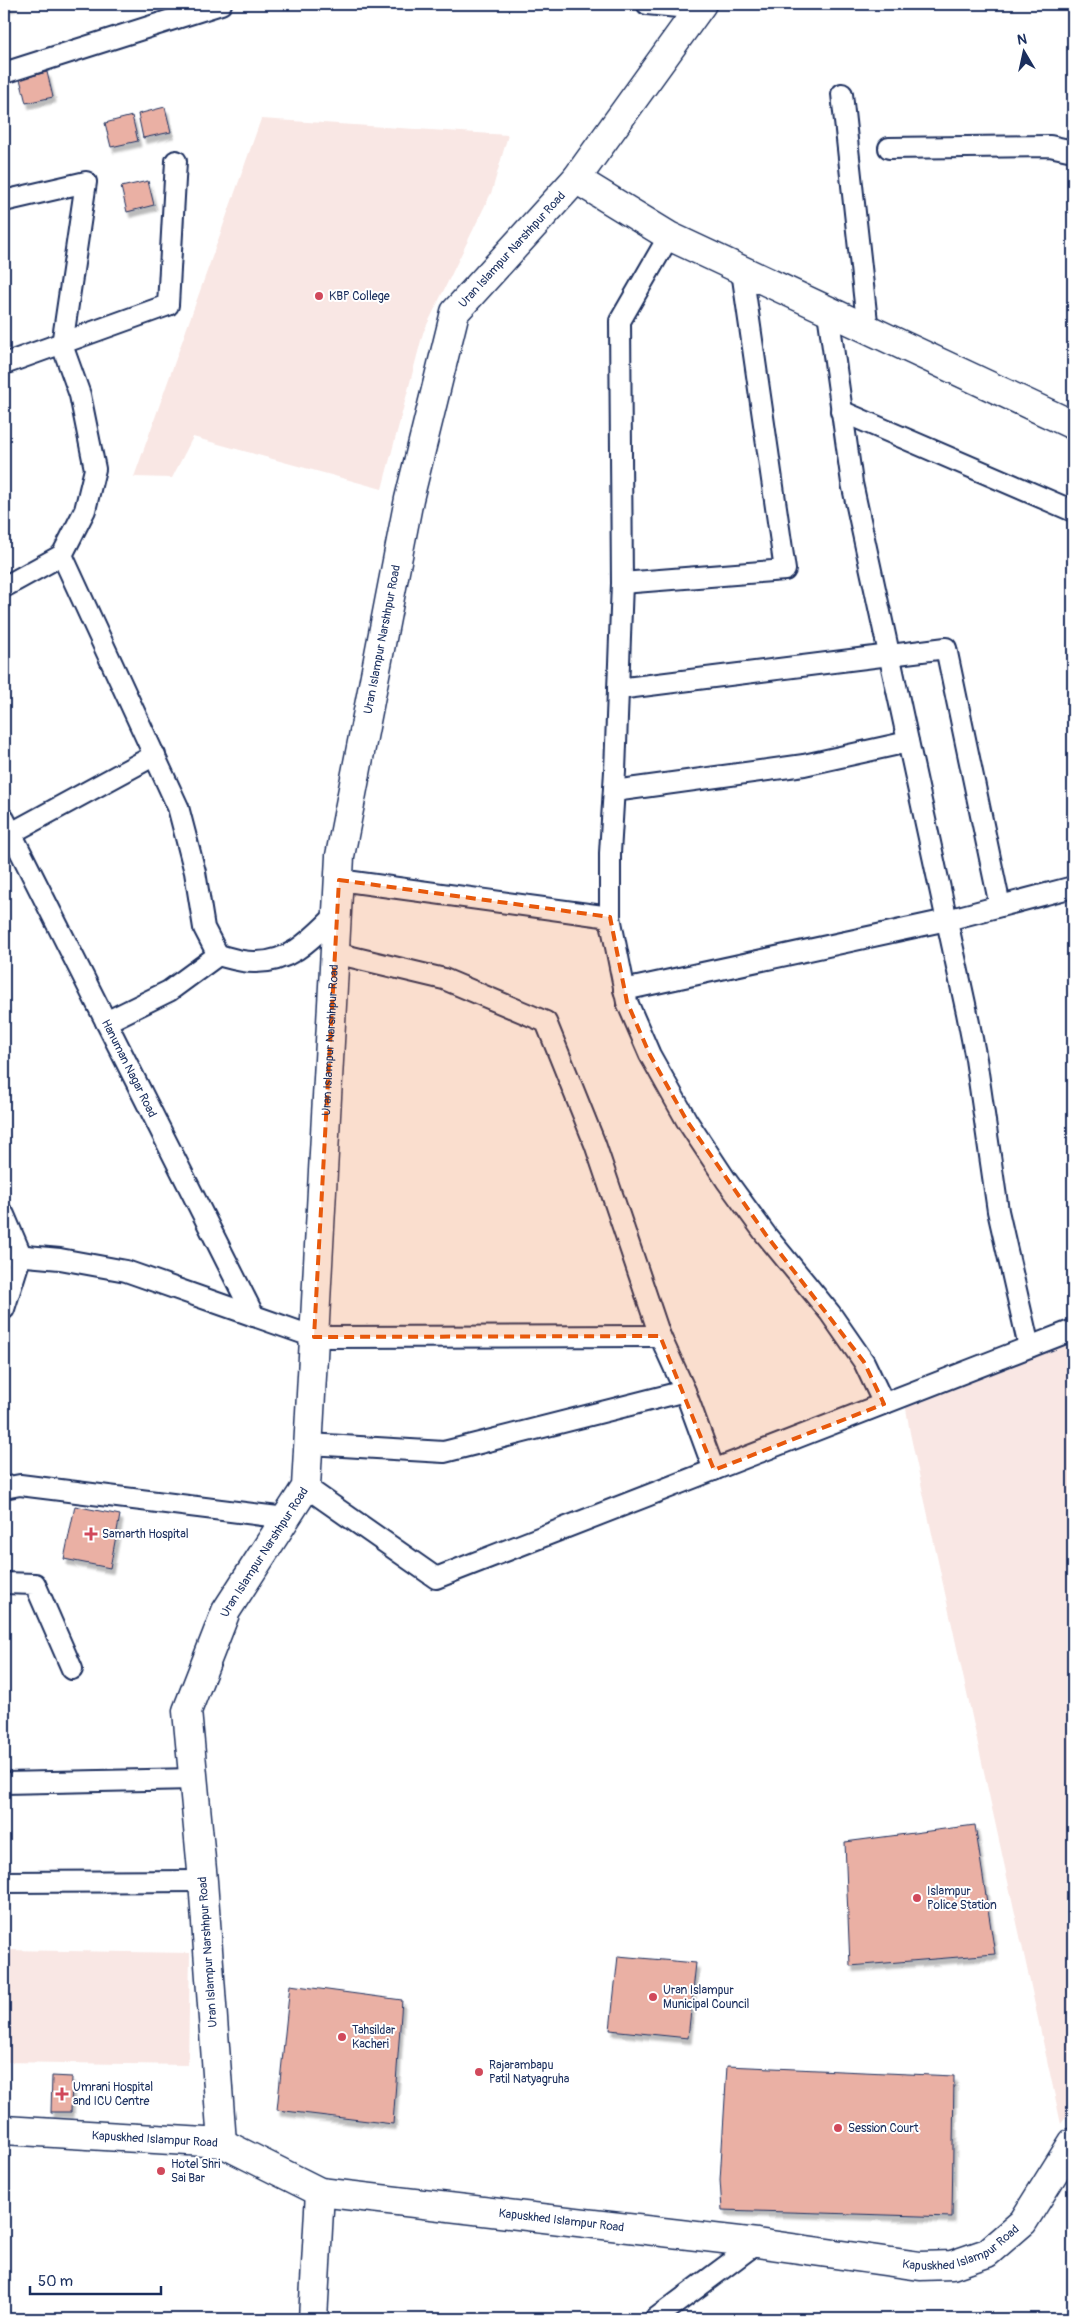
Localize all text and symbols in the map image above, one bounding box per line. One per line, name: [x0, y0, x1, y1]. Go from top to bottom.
north arrow: [1000, 28, 1050, 78]
text: N: [1016, 31, 1028, 49]
street label: Uran Islampur Narshhpur Road: [455, 188, 569, 311]
place label: KBP College: [329, 289, 390, 304]
marker: KBP College: [313, 290, 325, 302]
street label: Uran Islampur Narshhpur Road: [360, 563, 404, 715]
street label: Uran Islampur Narshhpur Road: [319, 964, 342, 1116]
street label: Hanuman Nagar Road: [98, 1017, 160, 1120]
street label: Uran Islampur Narshhpur Road: [217, 1484, 312, 1619]
marker: Samarth Hospital: [84, 1527, 98, 1541]
place label: Samarth Hospital: [102, 1527, 189, 1542]
street label: Uran Islampur Narshhpur Road: [195, 1876, 221, 2028]
place label: Islampur Police Station: [927, 1884, 997, 1913]
marker: Islampur Police Station: [911, 1892, 923, 1904]
place label: Uran Islampur Municipal Council: [663, 1983, 749, 2012]
marker: Uran Islampur Municipal Council: [647, 1991, 659, 2003]
place label: Tahsildar Kacheri: [352, 2023, 396, 2052]
marker: Tahsildar Kacheri: [336, 2031, 348, 2043]
place label: Rajarambapu Patil Natyagruha: [489, 2058, 570, 2087]
marker: Rajarambapu Patil Natyagruha: [473, 2066, 485, 2078]
place label: Umrani Hospital and ICU Centre: [73, 2080, 153, 2109]
marker: Umrani Hospital and ICU Centre: [55, 2087, 69, 2101]
place label: Session Court: [848, 2121, 919, 2136]
marker: Session Court: [832, 2122, 844, 2134]
street label: Kapuskhed Islampur Road: [91, 2128, 218, 2150]
place label: Hotel Shri Sai Bar: [171, 2157, 220, 2186]
marker: Hotel Shri Sai Bar: [155, 2165, 167, 2177]
street label: Kapuskhed Islampur Road: [498, 2205, 625, 2235]
street label: Kapuskhed Islampur Road: [901, 2221, 1022, 2274]
scale bar: [30, 2263, 161, 2295]
text: 50 m: [38, 2272, 73, 2291]

